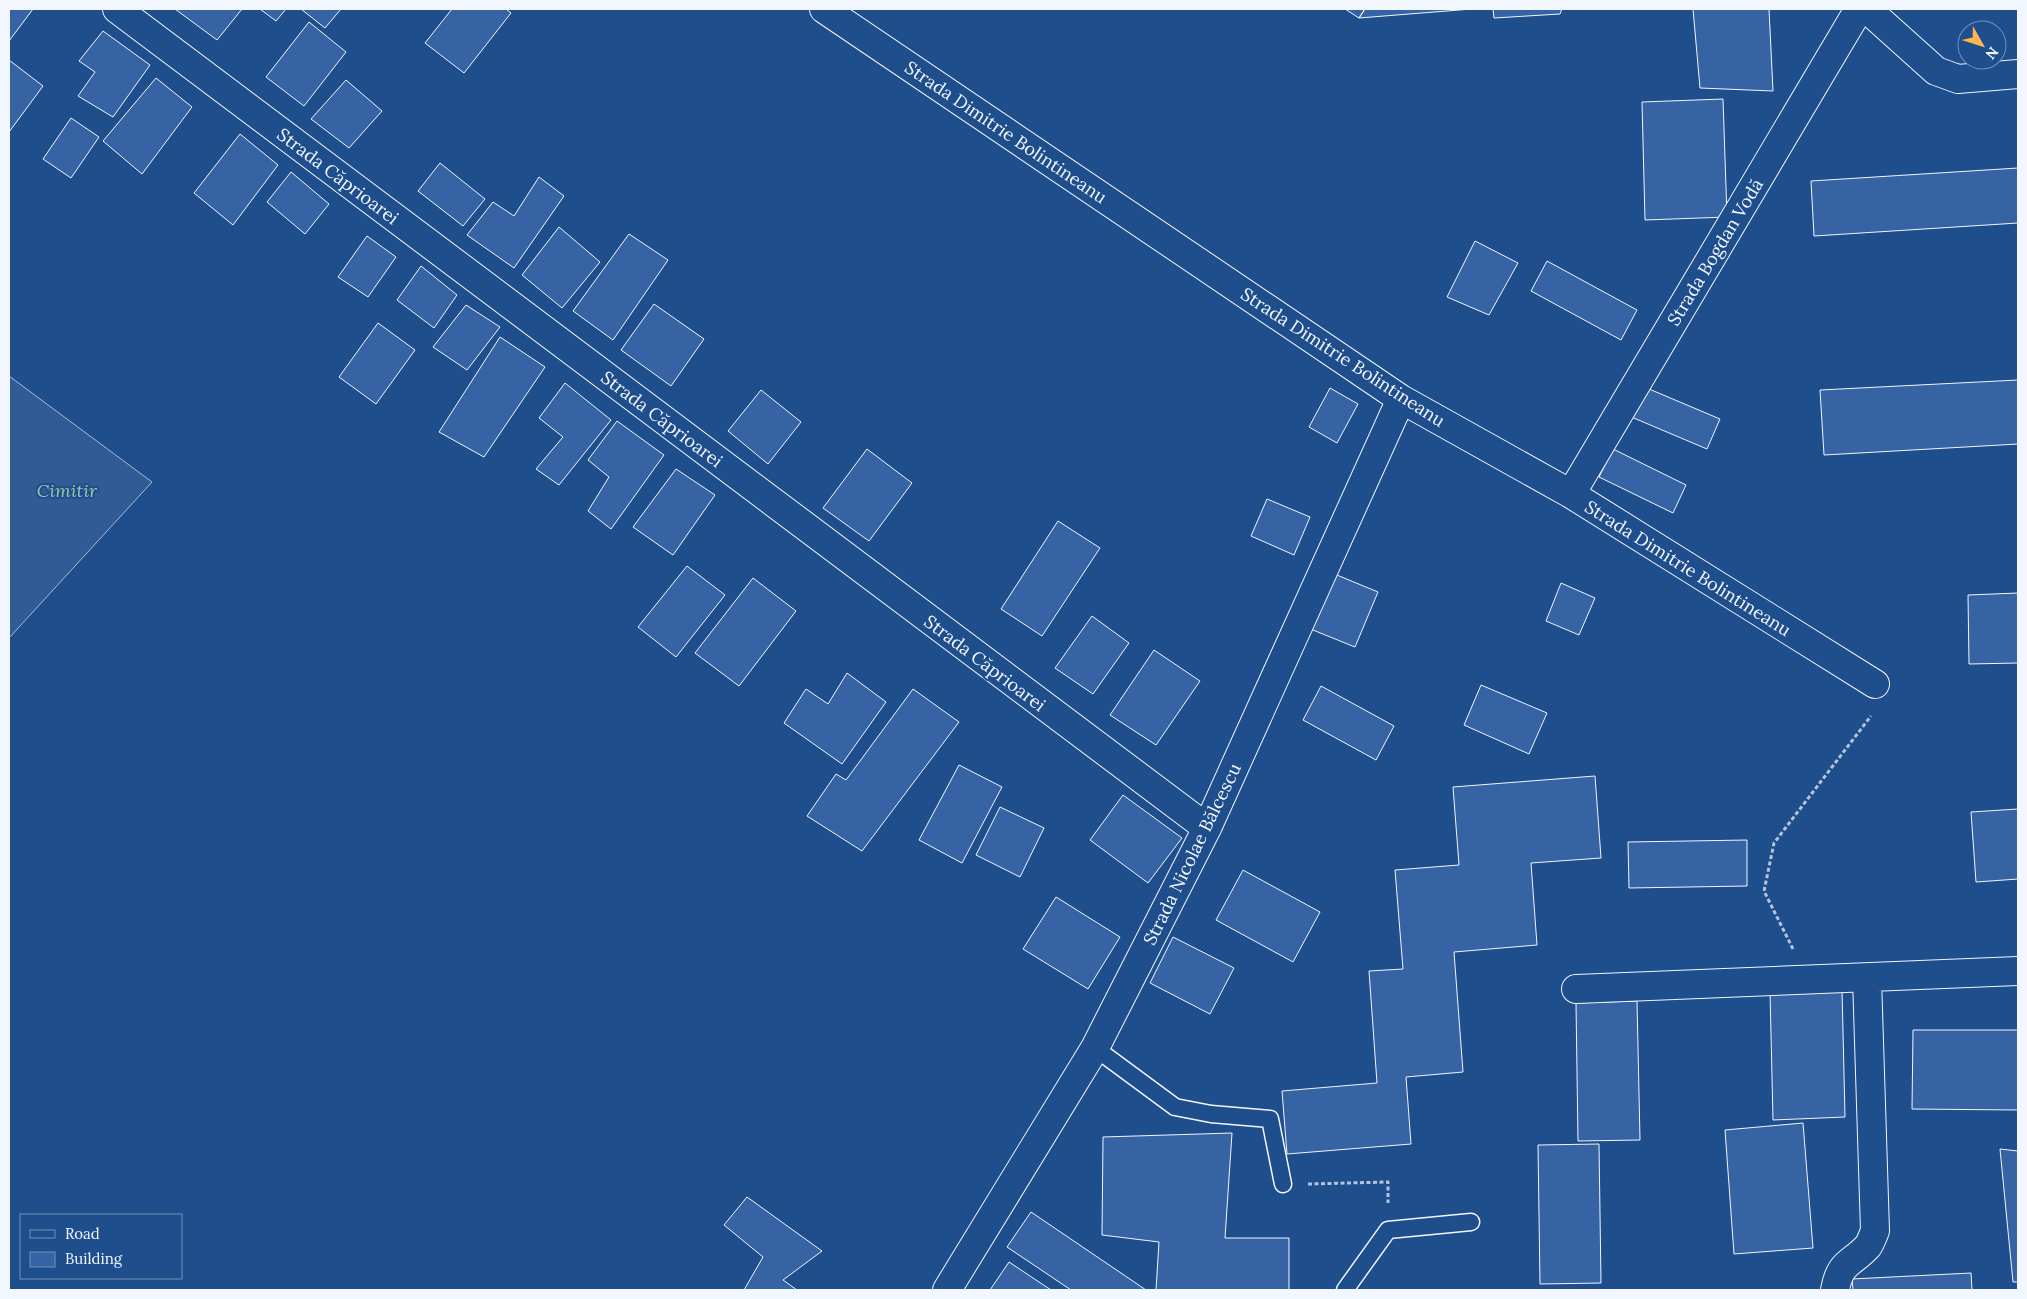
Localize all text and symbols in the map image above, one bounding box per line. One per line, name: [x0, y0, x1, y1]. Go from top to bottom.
north arrow: [1957, 20, 2007, 70]
text: N: [1982, 43, 2003, 63]
street label: Strada Dimitrie Bolintineanu: [900, 56, 1112, 209]
street label: Strada Căprioarei: [273, 123, 403, 229]
street label: Strada Bogdan Vodă: [1662, 174, 1768, 330]
street label: Strada Dimitrie Bolintineanu: [1236, 282, 1450, 432]
street label: Strada Căprioarei: [597, 366, 727, 472]
park label: Cimitir: [37, 479, 98, 502]
street label: Strada Dimitrie Bolintineanu: [1581, 495, 1796, 641]
street label: Strada Căprioarei: [920, 610, 1050, 716]
street label: Strada Nicolae Bălcescu: [1138, 759, 1246, 949]
legend: [20, 1214, 182, 1279]
text: Road: [65, 1224, 100, 1243]
text: Building: [65, 1249, 123, 1268]

